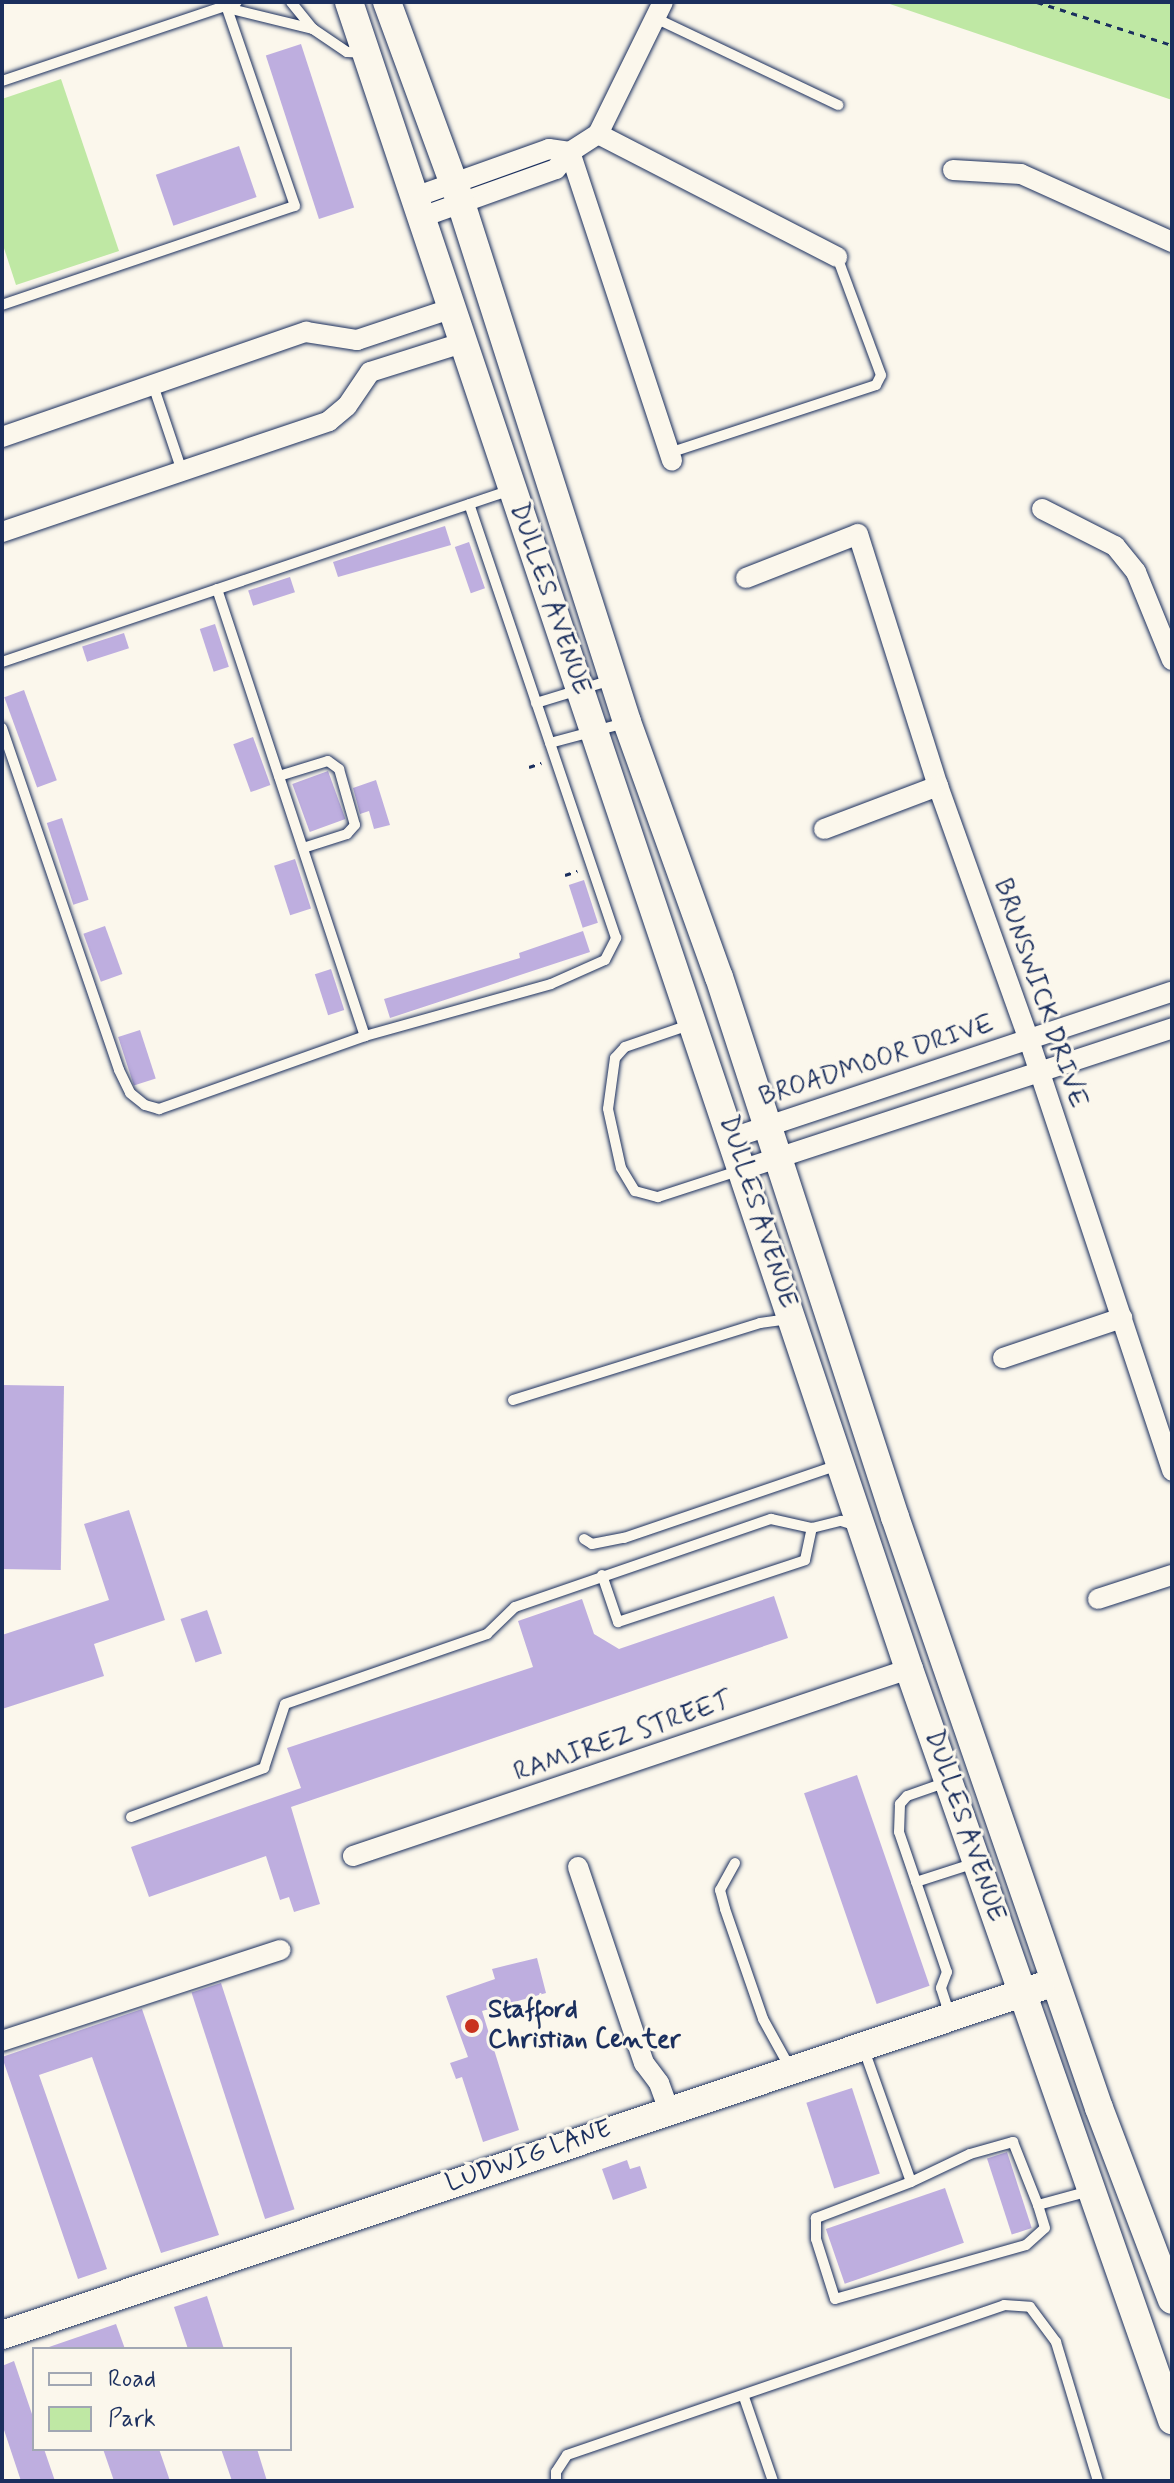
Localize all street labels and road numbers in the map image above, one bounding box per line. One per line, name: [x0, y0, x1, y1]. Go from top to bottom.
street label: DULLES AVENUE: [501, 497, 597, 701]
street label: BRUNSWICK DRIVE: [985, 875, 1093, 1113]
street label: BROADMOOR DRIVE: [755, 1009, 999, 1115]
street label: DULLES AVENUE: [710, 1110, 804, 1314]
street label: RAMIREZ STREET: [510, 1686, 736, 1790]
street label: DULLES AVENUE: [916, 1724, 1012, 1928]
street label: LUDWIG LANE: [439, 2113, 619, 2201]

